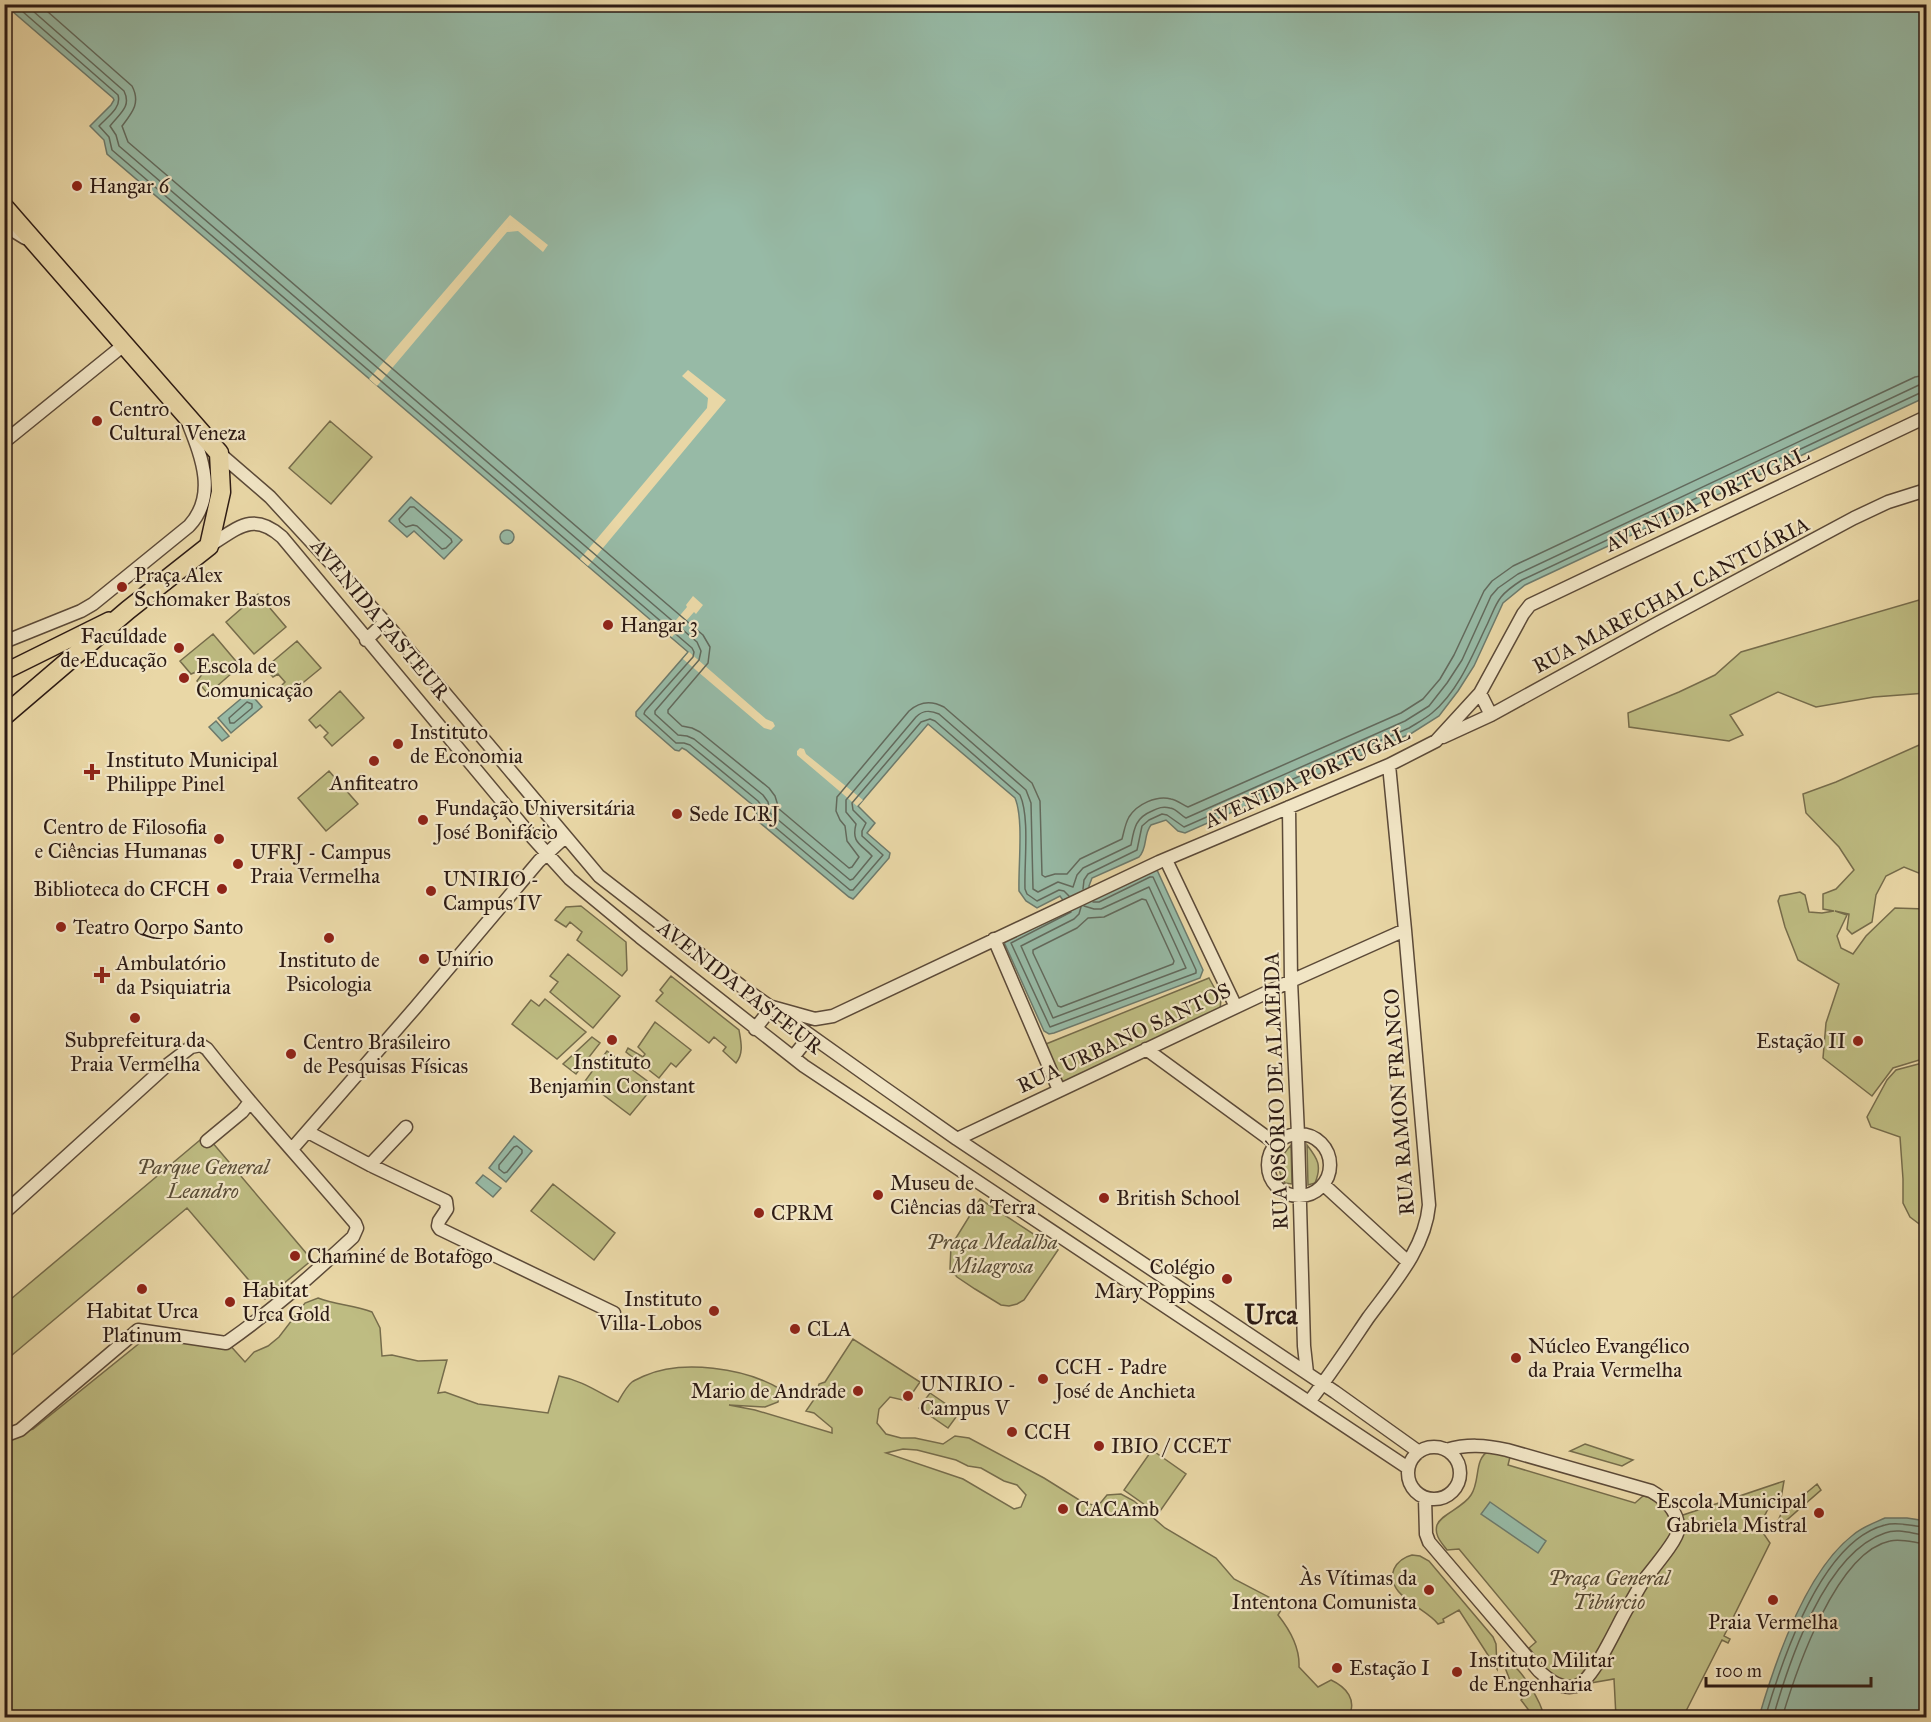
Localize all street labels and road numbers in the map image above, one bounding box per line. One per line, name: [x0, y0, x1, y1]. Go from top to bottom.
street label: AVENIDA PORTUGAL: [1600, 440, 1813, 558]
street label: RUA MARECHAL CANTUÁRIA: [1528, 511, 1814, 679]
street label: AVENIDA PASTEUR: [304, 532, 456, 706]
street label: AVENIDA PORTUGAL: [1199, 720, 1414, 834]
street label: AVENIDA PASTEUR: [652, 914, 829, 1060]
street label: RUA OSÓRIO DE ALMEIDA: [1257, 952, 1294, 1230]
street label: RUA URBANO SANTOS: [1013, 977, 1235, 1099]
street label: RUA RAMON FRANCO: [1378, 988, 1420, 1216]

